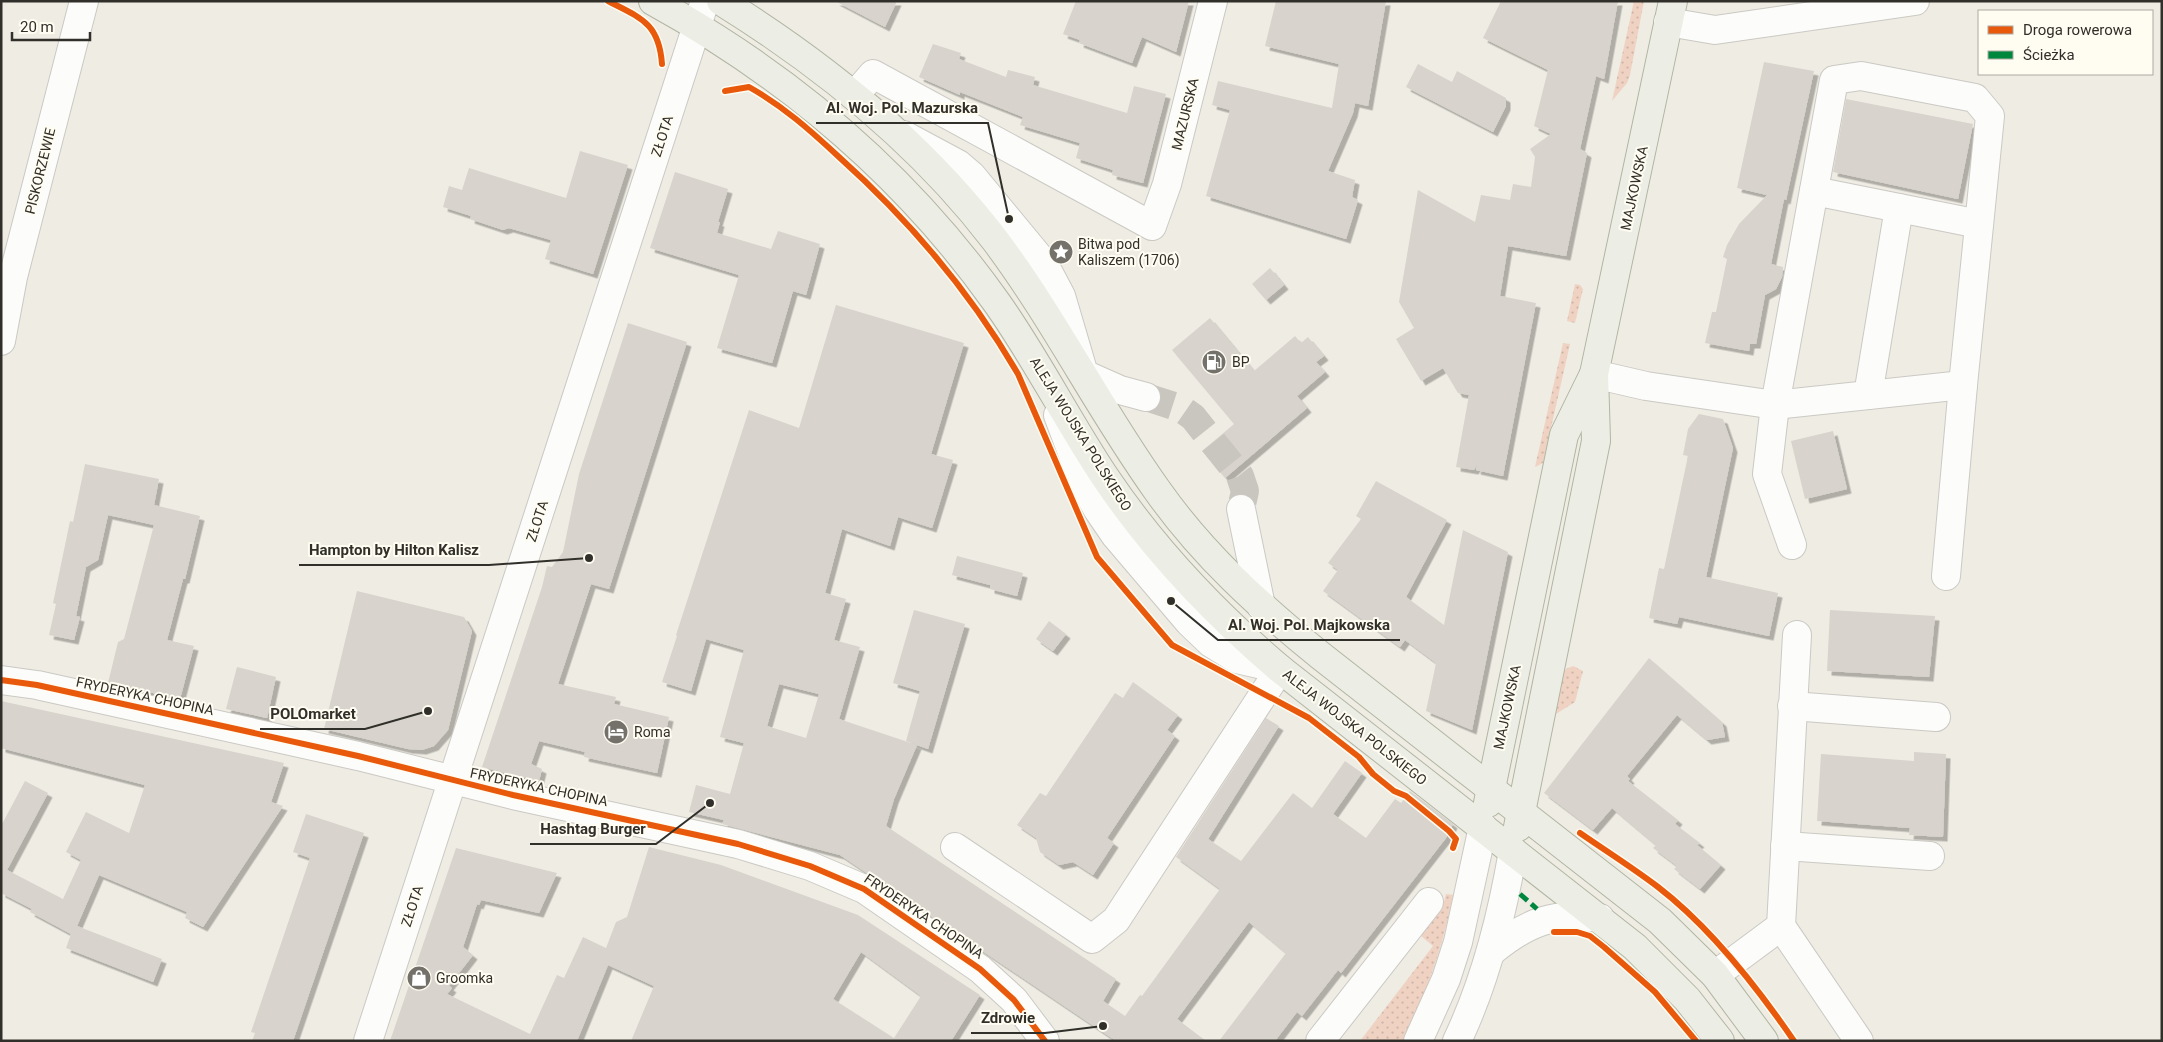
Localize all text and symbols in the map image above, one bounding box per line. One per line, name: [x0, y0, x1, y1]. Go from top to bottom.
scale bar: [12, 10, 90, 42]
legend: [1978, 10, 2153, 75]
text: 20 m: [20, 18, 54, 36]
text: Droga rowerowa: [2023, 21, 2132, 39]
text: Ścieżka: [2023, 46, 2075, 64]
street label: MAZURSKA: [1168, 76, 1202, 152]
callout: Al. Woj. Pol. Mazurska: [816, 93, 988, 123]
text: Al. Woj. Pol. Mazurska: [826, 99, 978, 117]
street label: ZŁOTA: [648, 113, 676, 159]
street label: PISKORZEWIE: [22, 126, 58, 216]
street label: MAJKOWSKA: [1617, 144, 1651, 232]
place label: Bitwa pod Kaliszem (1706): [1078, 236, 1180, 269]
place icon: Bitwa pod Kaliszem (1706): [1048, 239, 1074, 265]
fuel station icon: BP: [1201, 349, 1227, 375]
street label: ALEJA WOJSKA POLSKIEGO: [1027, 354, 1135, 514]
place label: BP: [1232, 354, 1250, 370]
street label: ZŁOTA: [523, 498, 551, 544]
callout: Hampton by Hilton Kalisz: [299, 535, 489, 565]
text: Hampton by Hilton Kalisz: [309, 541, 479, 559]
callout: Al. Woj. Pol. Majkowska: [1218, 610, 1400, 640]
text: Al. Woj. Pol. Majkowska: [1228, 616, 1390, 634]
street label: MAJKOWSKA: [1490, 663, 1524, 751]
street label: ALEJA WOJSKA POLSKIEGO: [1280, 666, 1430, 788]
street label: FRYDERYKA CHOPINA: [75, 674, 215, 718]
callout: POLOmarket: [260, 699, 365, 729]
text: POLOmarket: [270, 705, 356, 723]
hotel icon: Roma: [603, 719, 629, 745]
place label: Roma: [634, 724, 671, 740]
street label: FRYDERYKA CHOPINA: [469, 765, 609, 809]
callout: Hashtag Burger: [530, 814, 656, 844]
text: Hashtag Burger: [540, 820, 646, 838]
street label: FRYDERYKA CHOPINA: [861, 870, 987, 962]
street label: ZŁOTA: [398, 883, 426, 929]
shop icon: Groomka: [406, 965, 432, 991]
place label: Groomka: [436, 970, 493, 986]
callout: Zdrowie: [971, 1003, 1045, 1033]
text: Zdrowie: [981, 1009, 1035, 1027]

